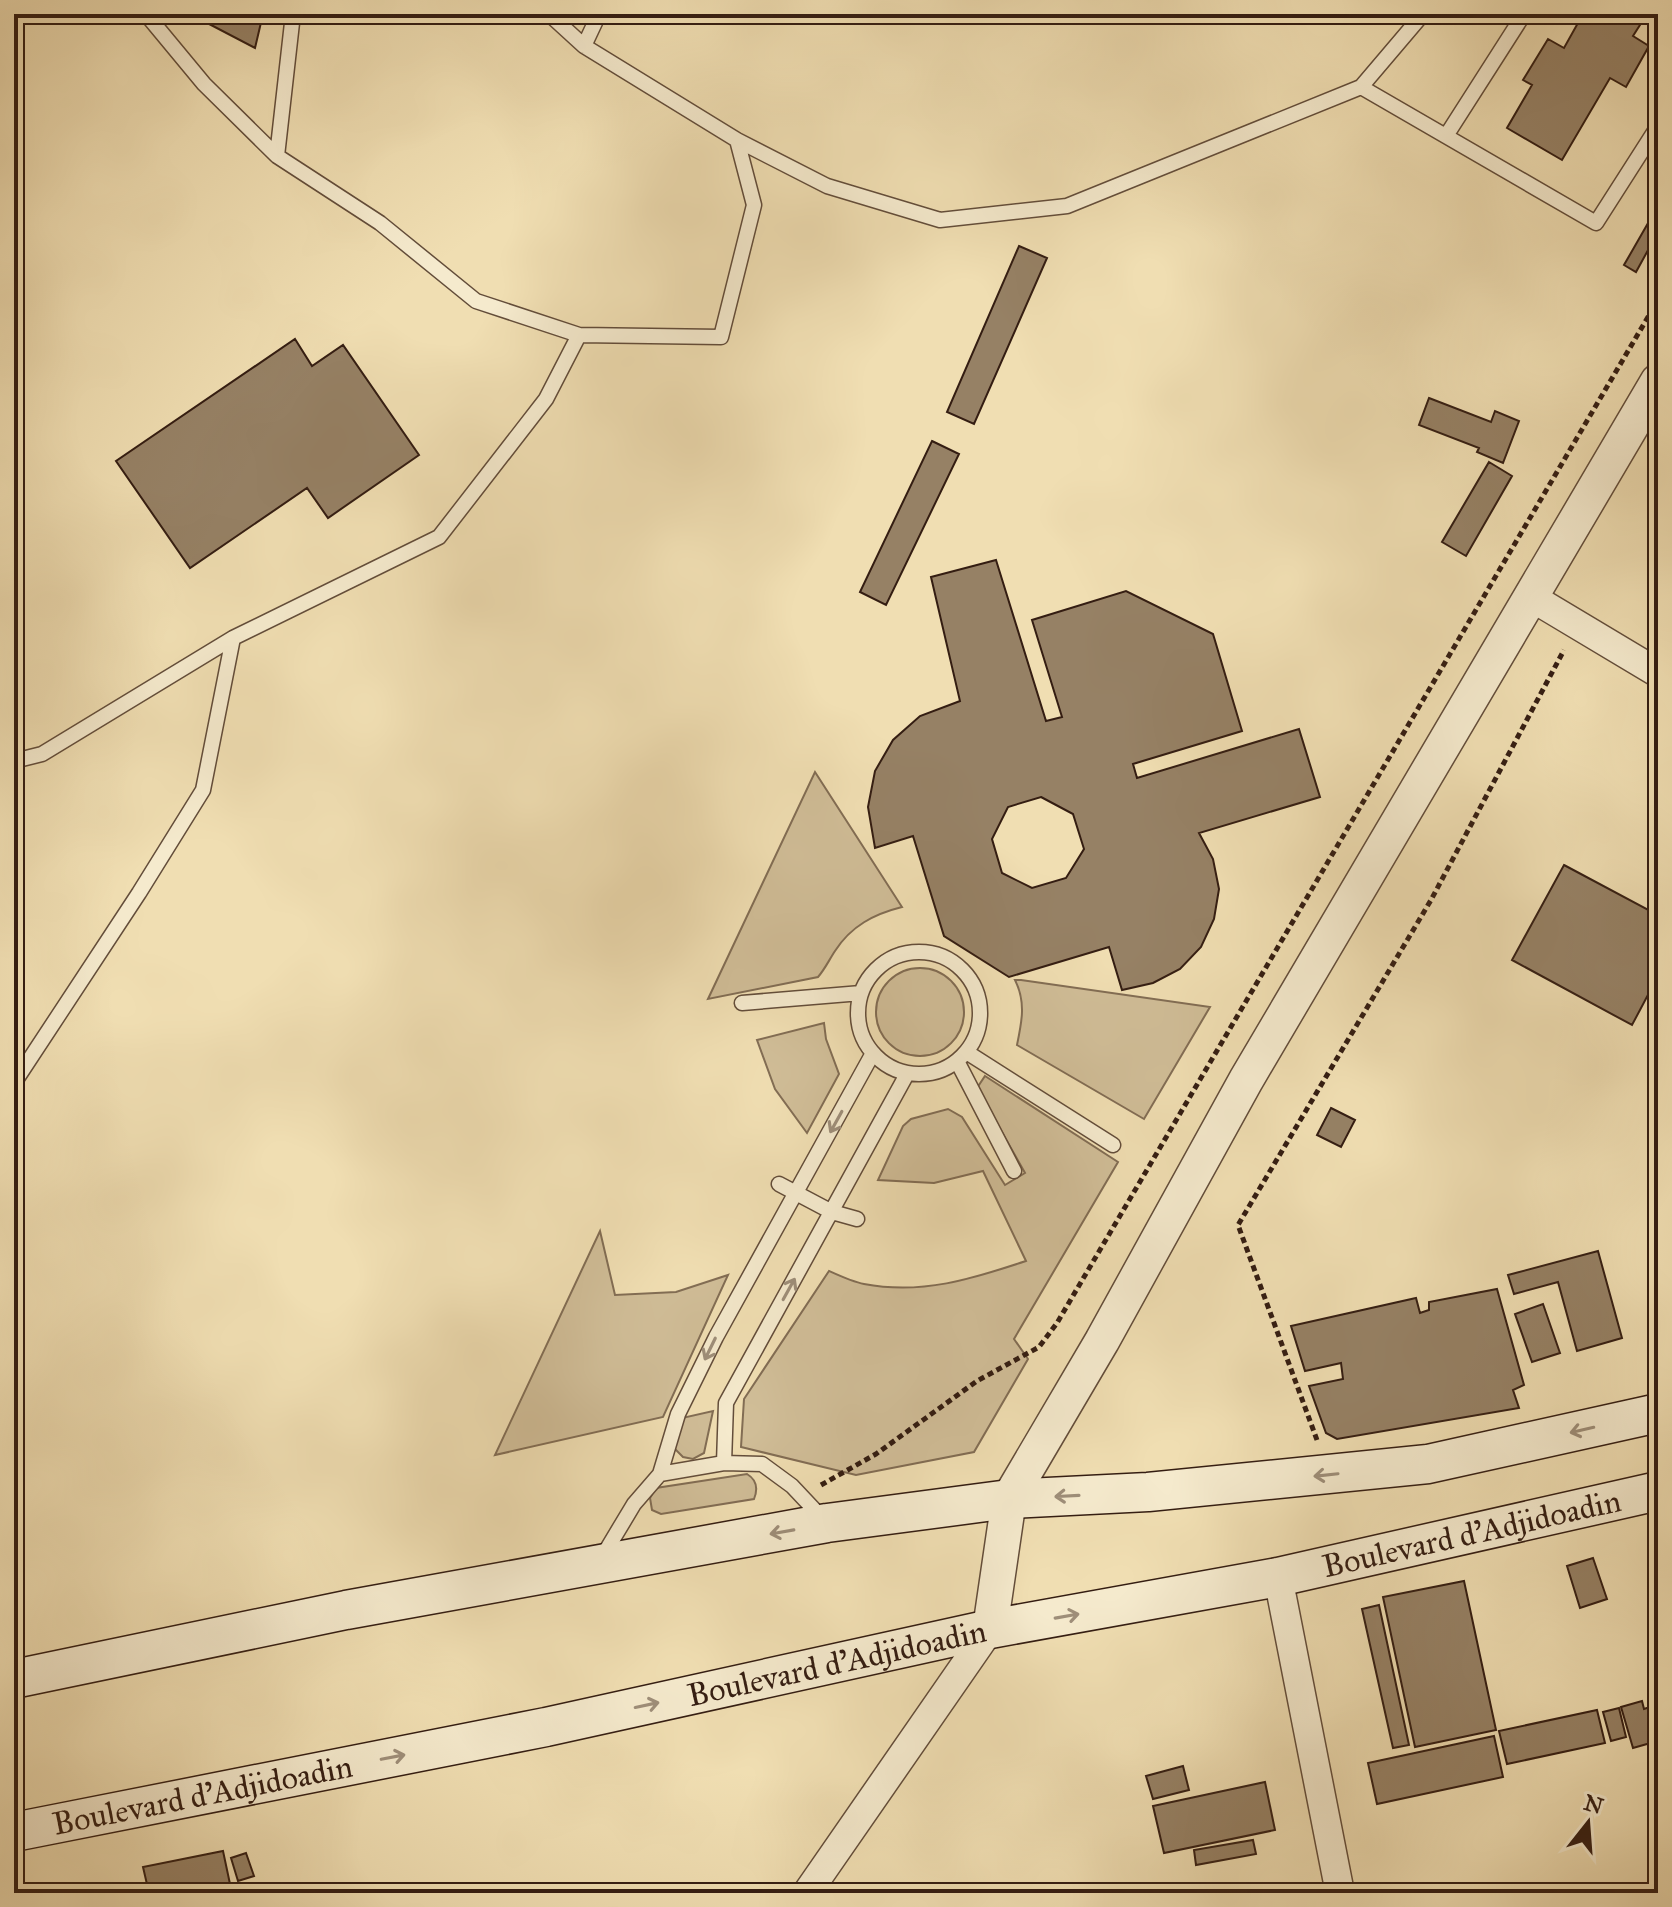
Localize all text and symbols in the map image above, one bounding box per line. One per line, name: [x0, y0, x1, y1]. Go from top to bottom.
one-way arrow: [827, 1110, 843, 1133]
one-way arrow: [781, 1278, 797, 1301]
one-way arrow: [701, 1337, 717, 1361]
one-way arrow: [1570, 1423, 1595, 1438]
one-way arrow: [1313, 1468, 1340, 1483]
street label: Boulevard d'Adjidoadin: [1319, 1481, 1624, 1586]
one-way arrow: [1054, 1489, 1081, 1504]
one-way arrow: [769, 1525, 795, 1540]
one-way arrow: [1054, 1607, 1079, 1622]
street label: Boulevard d'Adjidoadin: [684, 1611, 990, 1715]
one-way arrow: [634, 1697, 660, 1712]
street label: Boulevard d'Adjidoadin: [49, 1746, 356, 1843]
one-way arrow: [379, 1749, 405, 1764]
north arrow: [1548, 1783, 1628, 1863]
text: N: [1581, 1789, 1607, 1820]

